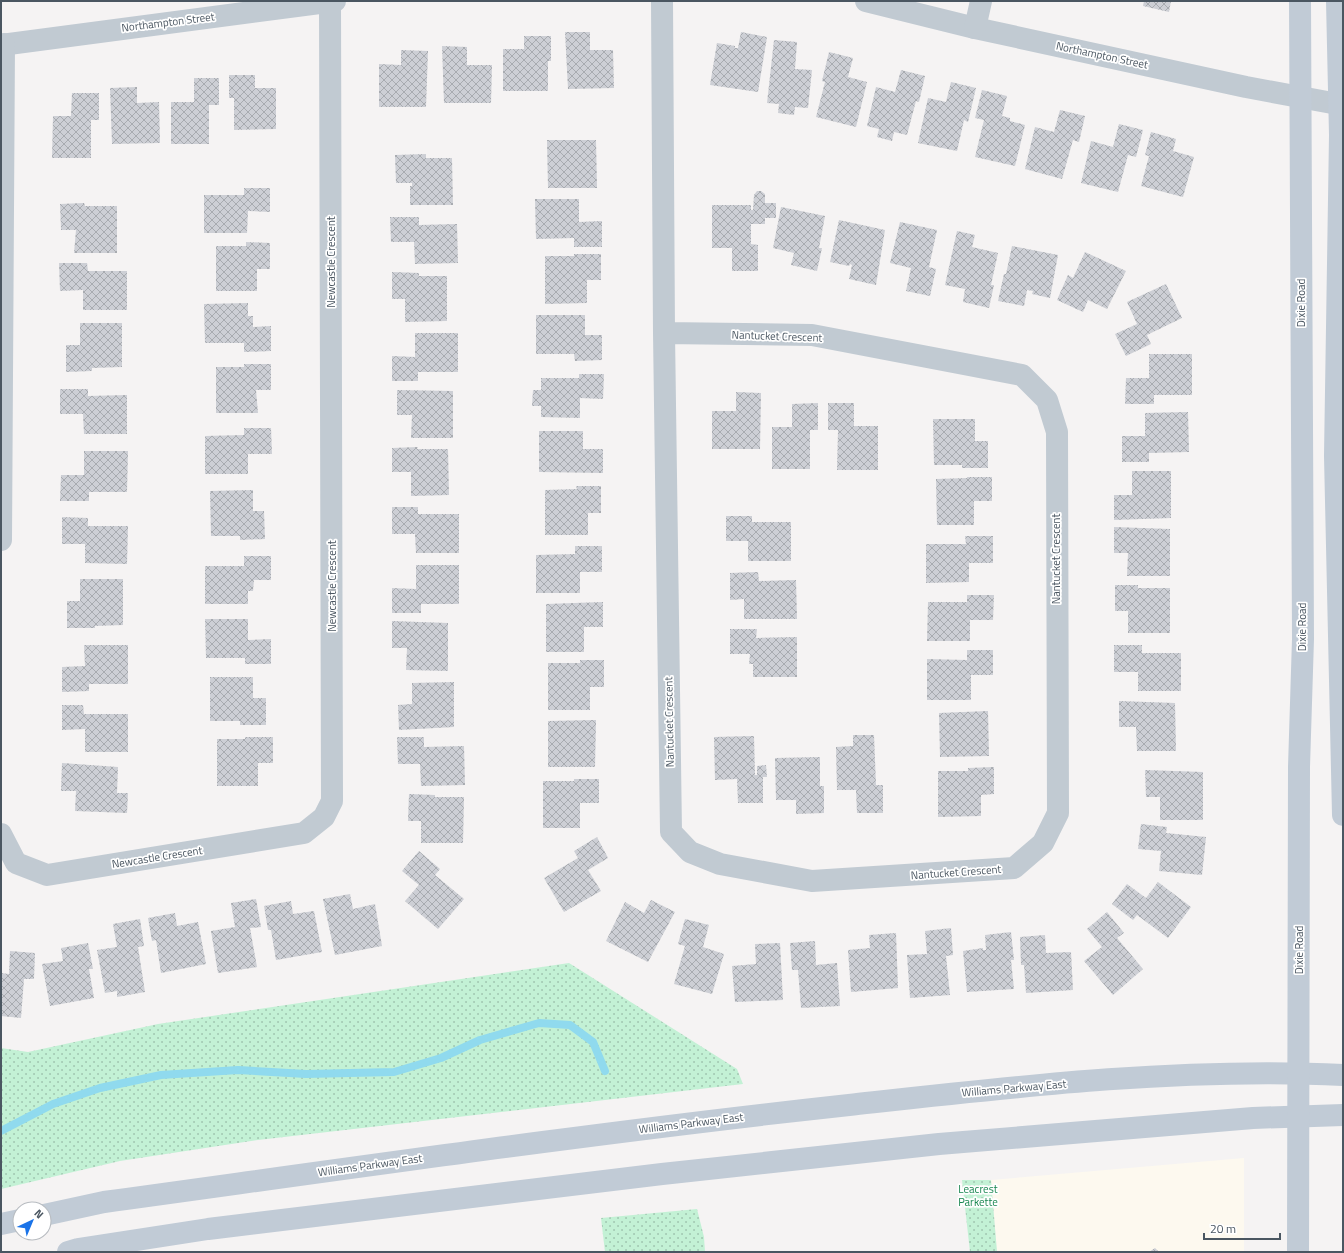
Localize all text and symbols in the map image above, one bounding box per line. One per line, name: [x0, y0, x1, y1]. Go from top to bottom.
street label: Northampton Street: [121, 8, 216, 36]
street label: Northampton Street: [1055, 37, 1150, 73]
street label: Newcastle Crescent: [323, 216, 339, 308]
street label: Dixie Road: [1293, 278, 1309, 327]
street label: Nantucket Crescent: [731, 326, 823, 346]
street label: Nantucket Crescent: [1048, 514, 1064, 604]
street label: Newcastle Crescent: [324, 540, 340, 632]
street label: Dixie Road: [1294, 602, 1310, 651]
street label: Nantucket Crescent: [660, 676, 678, 767]
street label: Newcastle Crescent: [111, 842, 203, 872]
street label: Nantucket Crescent: [910, 861, 1002, 883]
street label: Dixie Road: [1291, 925, 1307, 974]
street label: Williams Parkway East: [961, 1075, 1067, 1101]
street label: Williams Parkway East: [638, 1109, 744, 1137]
street label: Williams Parkway East: [317, 1150, 423, 1180]
park label: Leacrest Parkette: [958, 1181, 998, 1210]
north arrow: [12, 1201, 52, 1241]
text: N: [31, 1205, 47, 1222]
scale bar: [1204, 1215, 1280, 1241]
text: 20 m: [1210, 1219, 1236, 1238]

